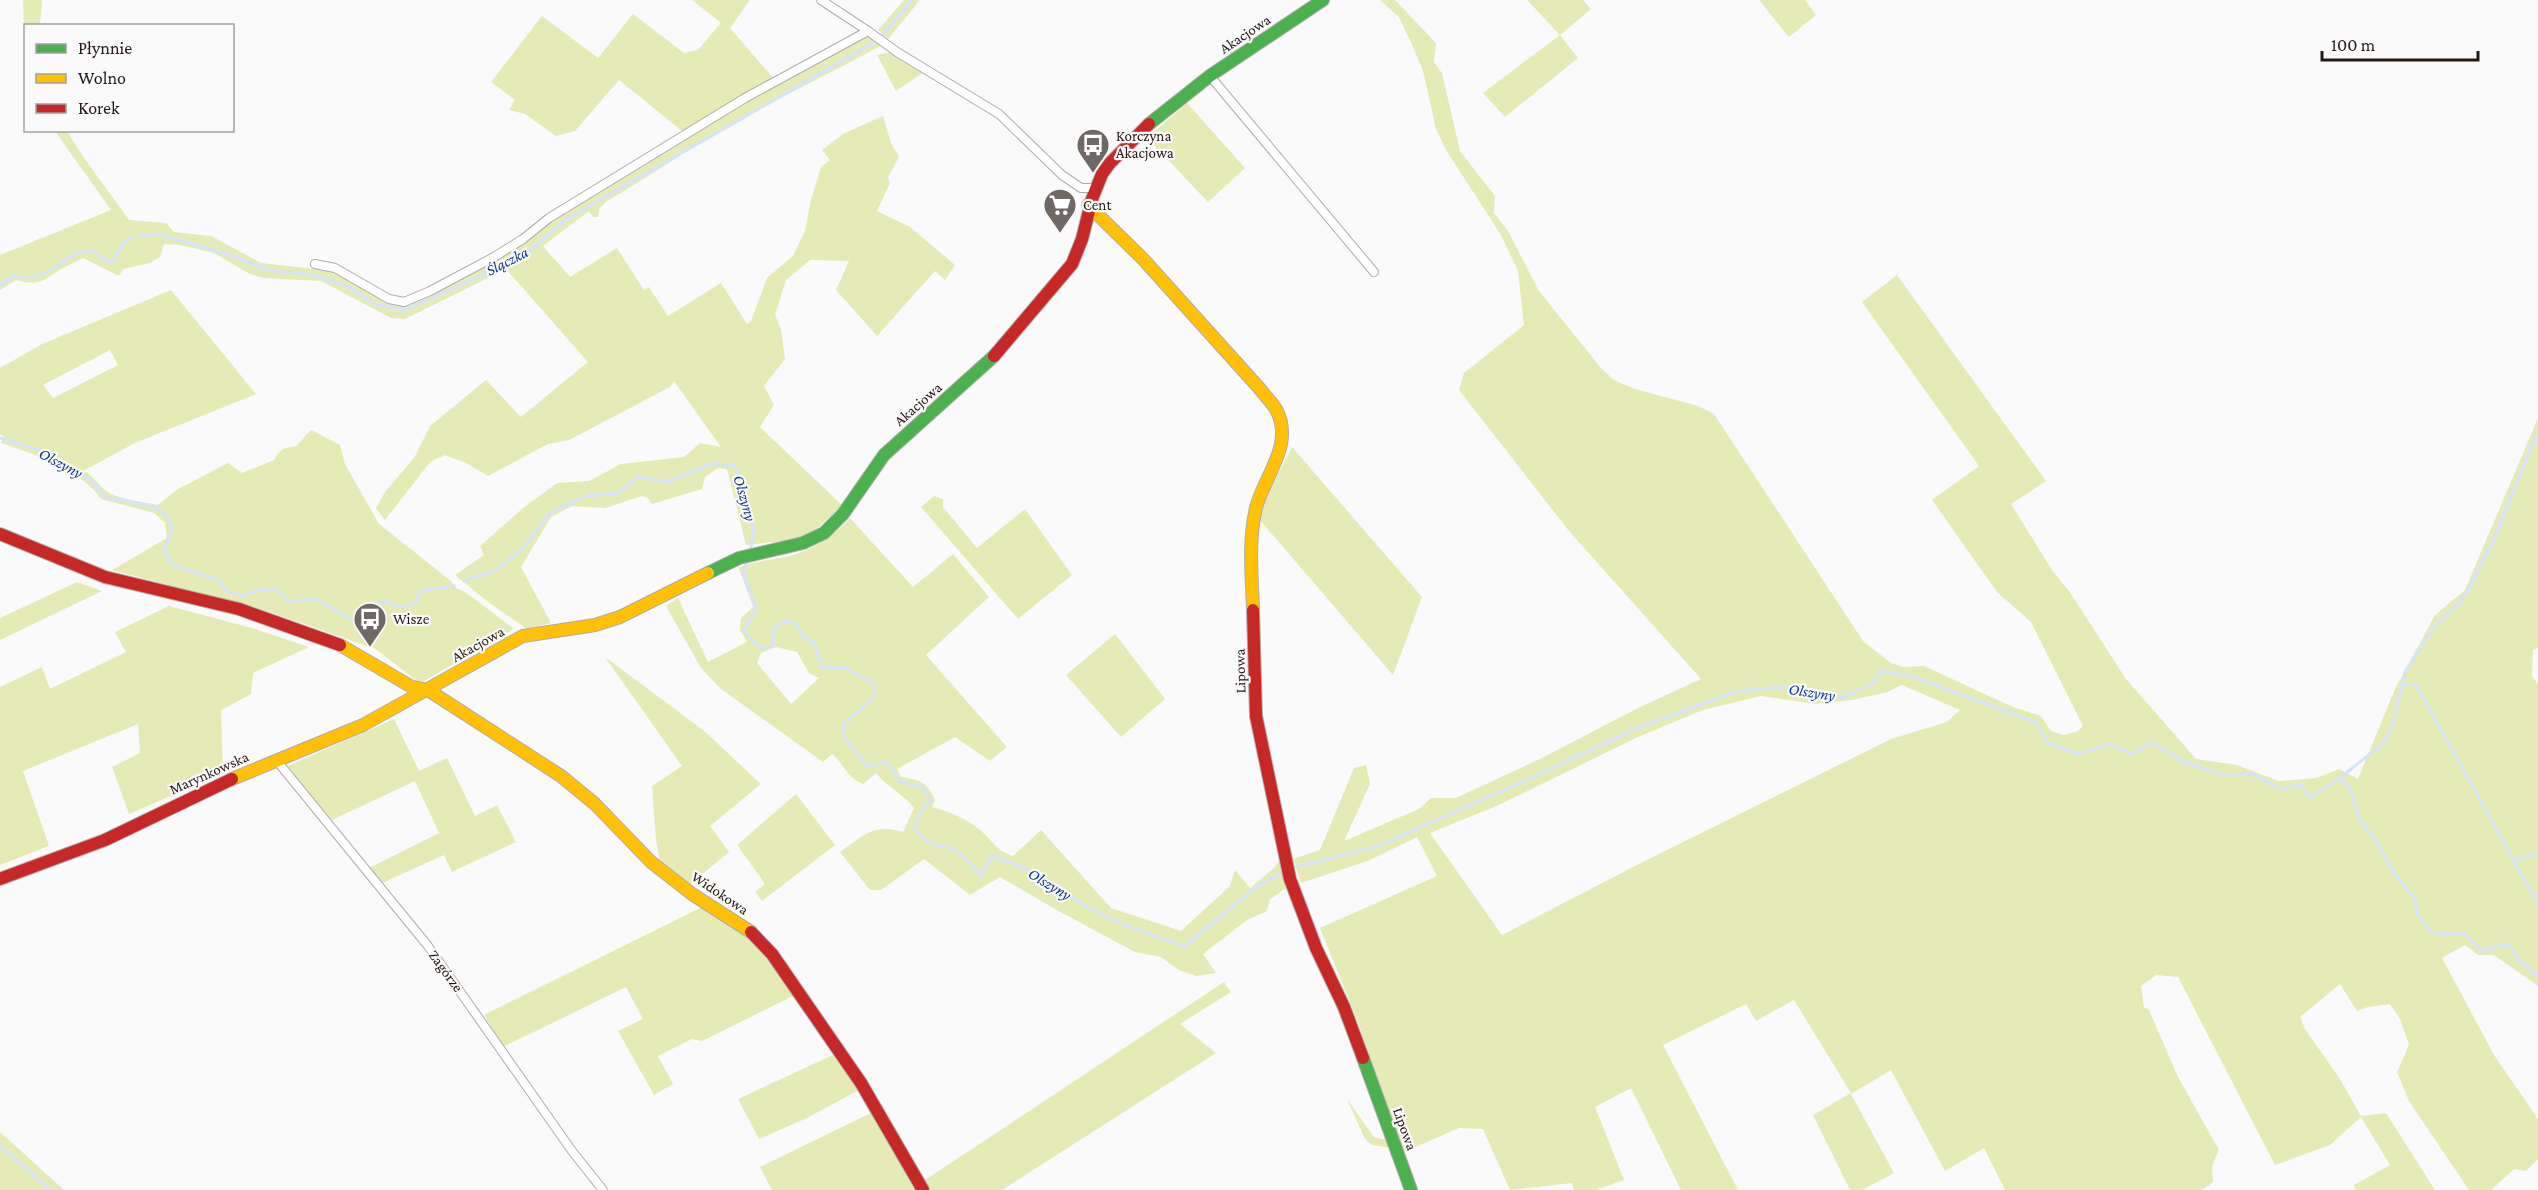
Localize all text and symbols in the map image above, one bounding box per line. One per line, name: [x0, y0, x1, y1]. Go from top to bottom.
street label: Akacjowa: [1217, 11, 1274, 58]
legend: [24, 24, 234, 132]
scale bar: [2322, 24, 2478, 62]
text: 100 m: [2331, 35, 2376, 55]
text: Płynnie: [78, 38, 132, 58]
text: Wolno: [78, 68, 126, 88]
text: Korek: [78, 98, 120, 118]
bus stop icon: Korczyna Akacjowa: [1075, 127, 1111, 174]
place label: Korczyna Akacjowa: [1116, 128, 1174, 162]
supermarket icon: Cent: [1042, 187, 1078, 234]
place label: Cent: [1083, 197, 1112, 213]
water label: Ślączka: [483, 243, 532, 280]
street label: Akacjowa: [891, 379, 946, 430]
water label: Olszyny: [36, 444, 86, 483]
water label: Olszyny: [729, 473, 760, 524]
bus stop icon: Wisze: [352, 601, 388, 648]
place label: Wisze: [393, 611, 430, 627]
street label: Akacjowa: [449, 623, 508, 666]
street label: Lipowa: [1232, 649, 1249, 693]
water label: Olszyny: [1787, 680, 1837, 705]
street label: Marynkowska: [167, 748, 252, 799]
water label: Olszyny: [1025, 865, 1075, 904]
street label: Widokowa: [689, 868, 752, 918]
street label: Zagórze: [425, 947, 467, 996]
street label: Lipowa: [1389, 1105, 1420, 1153]

